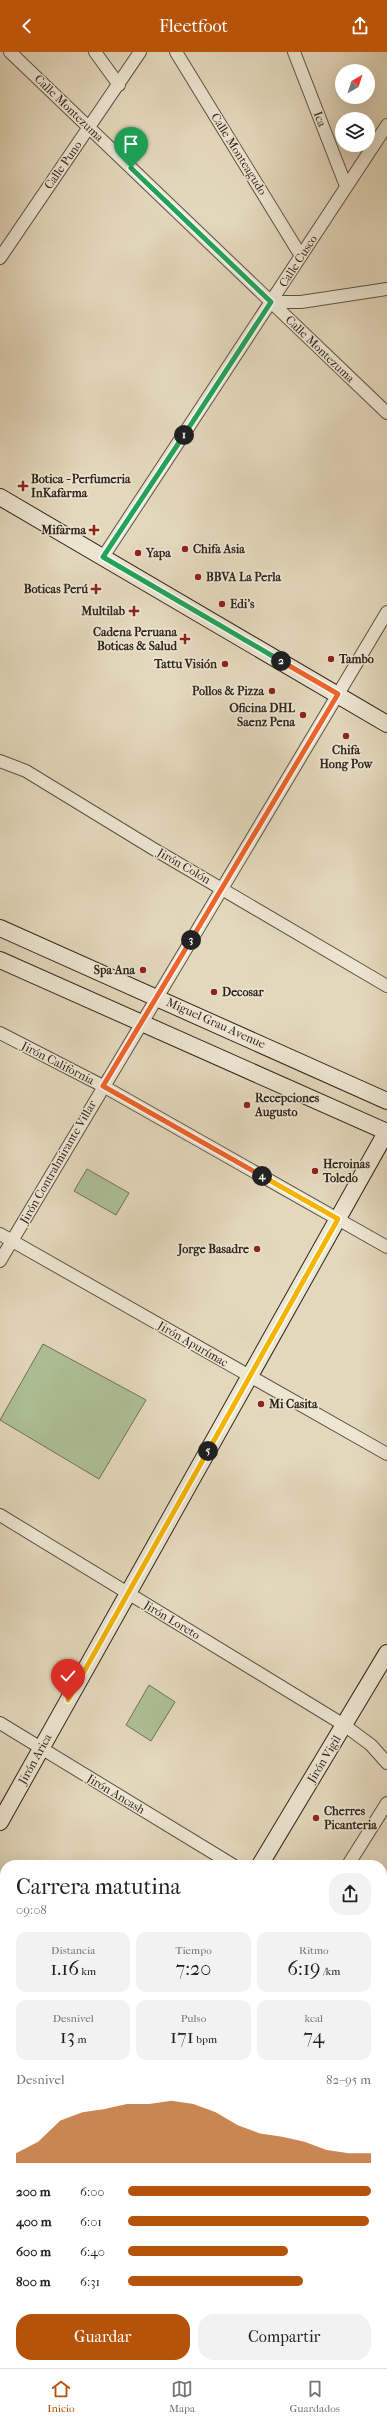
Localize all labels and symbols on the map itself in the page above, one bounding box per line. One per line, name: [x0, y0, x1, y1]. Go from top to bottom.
north arrow: [335, 64, 375, 104]
street label: Calle Montezuma: [32, 72, 107, 145]
street label: Ica: [311, 109, 330, 129]
street label: Calle Monteagudo: [208, 110, 270, 198]
pin: [114, 127, 148, 168]
street label: Calle Puno: [41, 138, 85, 192]
street label: Calle Cusco: [276, 232, 320, 290]
street label: Calle Montezuma: [283, 313, 358, 386]
pin: 1: [174, 425, 194, 445]
place label: Botica - Perfumeria InKafarma: [31, 472, 131, 500]
marker: Botica - Perfumeria InKafarma: [18, 481, 28, 491]
place label: Mifarma: [40, 523, 86, 537]
marker: Mifarma: [89, 525, 99, 535]
place label: Chifa Asia: [193, 542, 245, 556]
marker: Chifa Asia: [180, 544, 190, 554]
place label: Yapa: [145, 546, 171, 561]
marker: Yapa: [133, 548, 143, 558]
place label: BBVA La Perla: [206, 570, 282, 584]
marker: BBVA La Perla: [193, 572, 203, 582]
place label: Boticas Perú: [24, 582, 88, 596]
marker: Boticas Perú: [91, 584, 101, 594]
place label: Edi's: [230, 597, 255, 611]
marker: Edi's: [217, 599, 227, 609]
place label: Multilab: [80, 604, 126, 618]
marker: Multilab: [128, 605, 140, 617]
place label: Cadena Peruana Boticas & Salud: [93, 625, 177, 653]
marker: Cadena Peruana Boticas & Salud: [180, 634, 190, 644]
pin: 2: [271, 651, 291, 671]
place label: Tambo: [338, 652, 374, 666]
marker: Tambo: [326, 654, 336, 664]
place label: Tattu Visión: [153, 657, 218, 671]
marker: Tattu Visión: [220, 659, 230, 669]
place label: Pollos & Pizza: [192, 684, 264, 698]
marker: Pollos & Pizza: [267, 686, 277, 696]
place label: Oficina DHL Saenz Pena: [229, 701, 296, 729]
marker: Oficina DHL Saenz Pena: [298, 710, 308, 720]
marker: Chifa Hong Pow: [341, 731, 351, 741]
place label: Chifa Hong Pow: [319, 743, 374, 772]
street label: Jirón Colón: [154, 845, 213, 887]
pin: 3: [181, 930, 201, 950]
place label: Spa Ana: [94, 963, 135, 978]
marker: Spa Ana: [138, 965, 148, 975]
place label: Decosar: [222, 985, 264, 999]
marker: Decosar: [209, 987, 219, 997]
street label: Miguel Grau Avenue: [164, 995, 268, 1051]
street label: Jirón California: [18, 1038, 97, 1088]
place label: Recepciones Augusto: [254, 1091, 320, 1120]
street label: Jirón Contralmirante Villar: [16, 1097, 100, 1227]
marker: Recepciones Augusto: [242, 1100, 252, 1110]
place label: Heroinas Toledo: [322, 1157, 370, 1185]
pin: 4: [252, 1166, 272, 1186]
marker: Heroinas Toledo: [310, 1166, 320, 1176]
place label: Jorge Basadre: [176, 1242, 249, 1257]
marker: Jorge Basadre: [252, 1244, 262, 1254]
street label: Jirón Apurímac: [154, 1318, 231, 1370]
place label: Mi Casita: [268, 1397, 318, 1411]
marker: Mi Casita: [256, 1399, 266, 1409]
pin: 5: [198, 1441, 218, 1461]
street label: Jirón Loreto: [140, 1597, 203, 1642]
pin: [51, 1659, 85, 1700]
street label: Jirón Arica: [15, 1731, 55, 1788]
street label: Jirón Vigil: [304, 1732, 344, 1786]
street label: Jirón Ancash: [84, 1771, 148, 1817]
place label: Cherres Picanteria: [324, 1804, 377, 1832]
marker: Cherres Picanteria: [311, 1813, 321, 1823]

